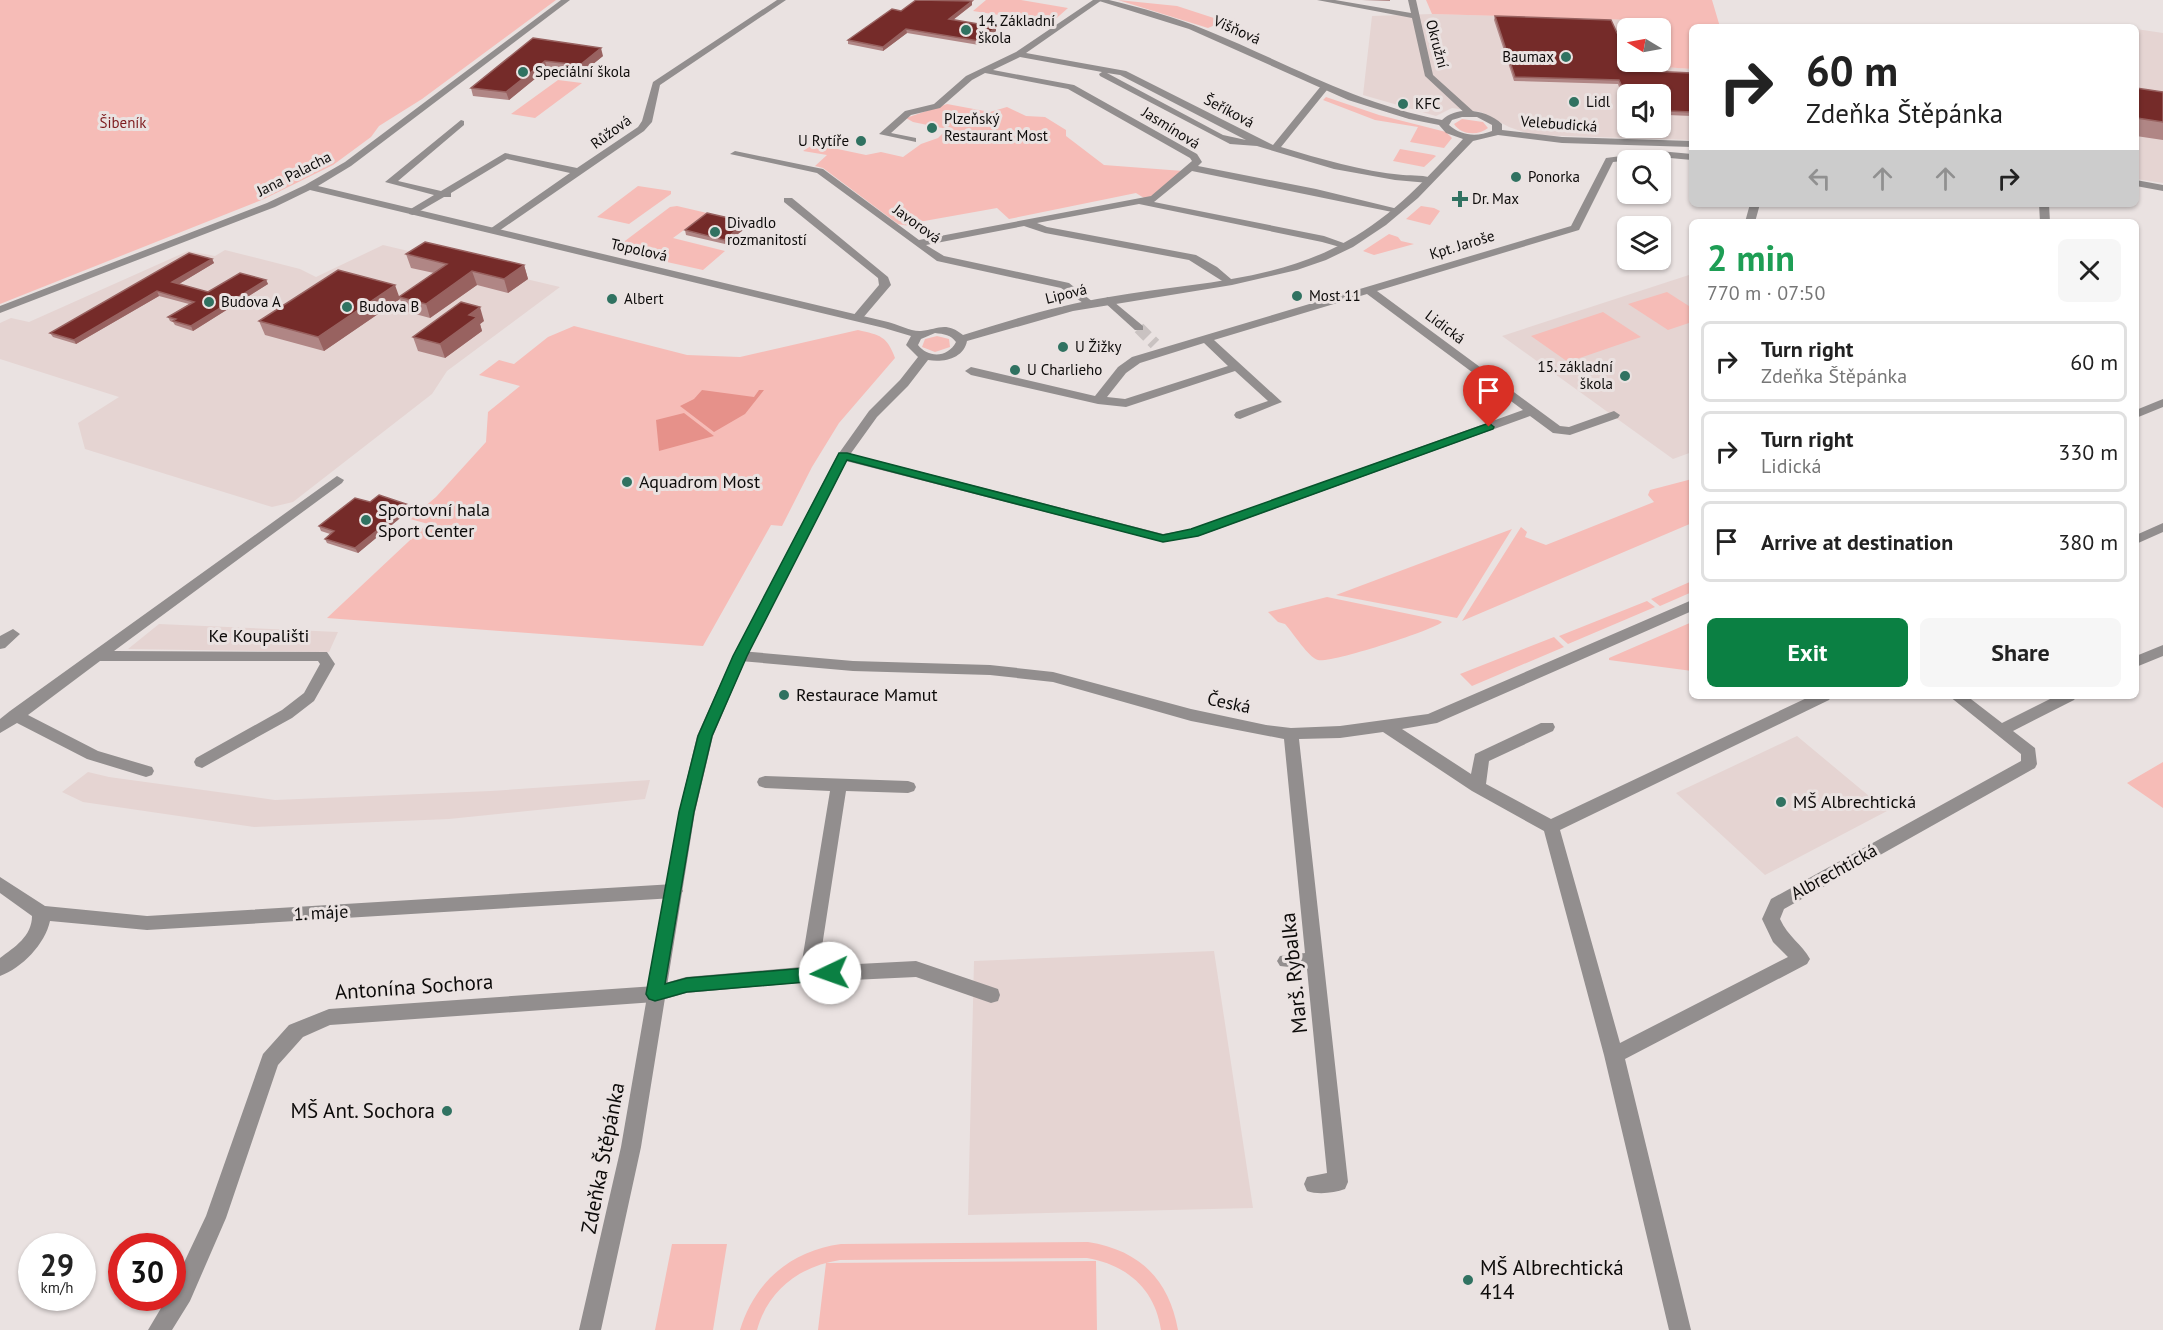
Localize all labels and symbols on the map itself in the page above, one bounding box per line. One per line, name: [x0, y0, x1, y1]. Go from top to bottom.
street label: Višňová: [1210, 10, 1264, 48]
place label: 14. Základní škola: [978, 11, 1055, 47]
street label: Okružní: [1422, 17, 1453, 70]
north arrow: [1617, 18, 1671, 72]
marker: 14. Základní škola: [959, 23, 973, 37]
place label: Baumax: [1502, 47, 1554, 66]
marker: Baumax: [1559, 50, 1573, 64]
place label: Speciální škola: [535, 62, 631, 81]
marker: Speciální škola: [516, 65, 530, 79]
street label: Šeříková: [1201, 89, 1258, 132]
place label: Lidl: [1586, 92, 1611, 111]
place label: KFC: [1415, 94, 1440, 113]
marker: Lidl: [1567, 95, 1581, 109]
marker: KFC: [1396, 97, 1410, 111]
street label: Jasmínová: [1138, 102, 1204, 153]
place label: Plzeňský Restaurant Most: [944, 109, 1048, 145]
street label: Růžová: [587, 110, 635, 153]
street label: Velebudická: [1519, 111, 1598, 136]
park label: Šibeník: [99, 113, 147, 132]
marker: Plzeňský Restaurant Most: [925, 121, 939, 135]
place label: U Rytíře: [798, 131, 849, 150]
marker: U Rytíře: [854, 134, 868, 148]
street label: Jana Palacha: [252, 147, 334, 201]
place label: Ponorka: [1528, 167, 1580, 186]
marker: Ponorka: [1509, 170, 1523, 184]
place label: Dr. Max: [1472, 189, 1519, 208]
marker: Dr. Max: [1453, 192, 1467, 206]
street label: Javorová: [889, 199, 945, 247]
place label: Divadlo rozmanitostí: [727, 213, 807, 249]
marker: Divadlo rozmanitostí: [708, 225, 722, 239]
street label: Kpt. Jaroše: [1427, 226, 1497, 263]
street label: Topolová: [609, 234, 669, 265]
street label: Lipová: [1043, 279, 1089, 308]
place label: Most 11: [1309, 286, 1361, 305]
place label: Albert: [624, 289, 664, 308]
marker: Most 11: [1290, 289, 1304, 303]
place label: Budova A: [221, 292, 281, 311]
marker: Albert: [605, 292, 619, 306]
marker: Budova A: [202, 295, 216, 309]
place label: Budova B: [359, 297, 419, 316]
marker: Budova B: [340, 300, 354, 314]
street label: Lidická: [1422, 305, 1469, 348]
place label: U Žižky: [1075, 337, 1121, 356]
marker: U Žižky: [1056, 340, 1070, 354]
place label: 15. základní škola: [1538, 357, 1613, 393]
place label: U Charlieho: [1027, 360, 1102, 379]
marker: U Charlieho: [1008, 363, 1022, 377]
pin: [1463, 365, 1514, 427]
marker: 15. základní škola: [1618, 369, 1632, 383]
place label: Aquadrom Most: [639, 470, 760, 493]
marker: Aquadrom Most: [620, 475, 634, 489]
place label: Sportovní hala Sport Center: [378, 498, 490, 542]
marker: Sportovní hala Sport Center: [359, 513, 373, 527]
street label: Ke Koupališti: [209, 624, 309, 647]
place label: Restaurace Mamut: [796, 683, 938, 706]
street label: Česká: [1205, 687, 1253, 718]
marker: Restaurace Mamut: [777, 688, 791, 702]
place label: MŠ Albrechtická: [1793, 790, 1916, 813]
marker: MŠ Albrechtická: [1774, 795, 1788, 809]
street label: Albrechtická: [1787, 838, 1881, 905]
street label: 1. máje: [293, 900, 349, 925]
street label: Marš. Rybalka: [1274, 911, 1313, 1035]
position arrow: [798, 941, 862, 1005]
street label: Antonína Sochora: [334, 967, 494, 1006]
street label: Zdeňka Štěpánka: [575, 1080, 630, 1236]
place label: MŠ Ant. Sochora: [290, 1097, 435, 1124]
marker: MŠ Ant. Sochora: [440, 1104, 454, 1118]
speed limit sign: 30: [108, 1233, 186, 1311]
place label: MŠ Albrechtická 414: [1480, 1254, 1624, 1305]
marker: MŠ Albrechtická 414: [1461, 1273, 1475, 1287]

